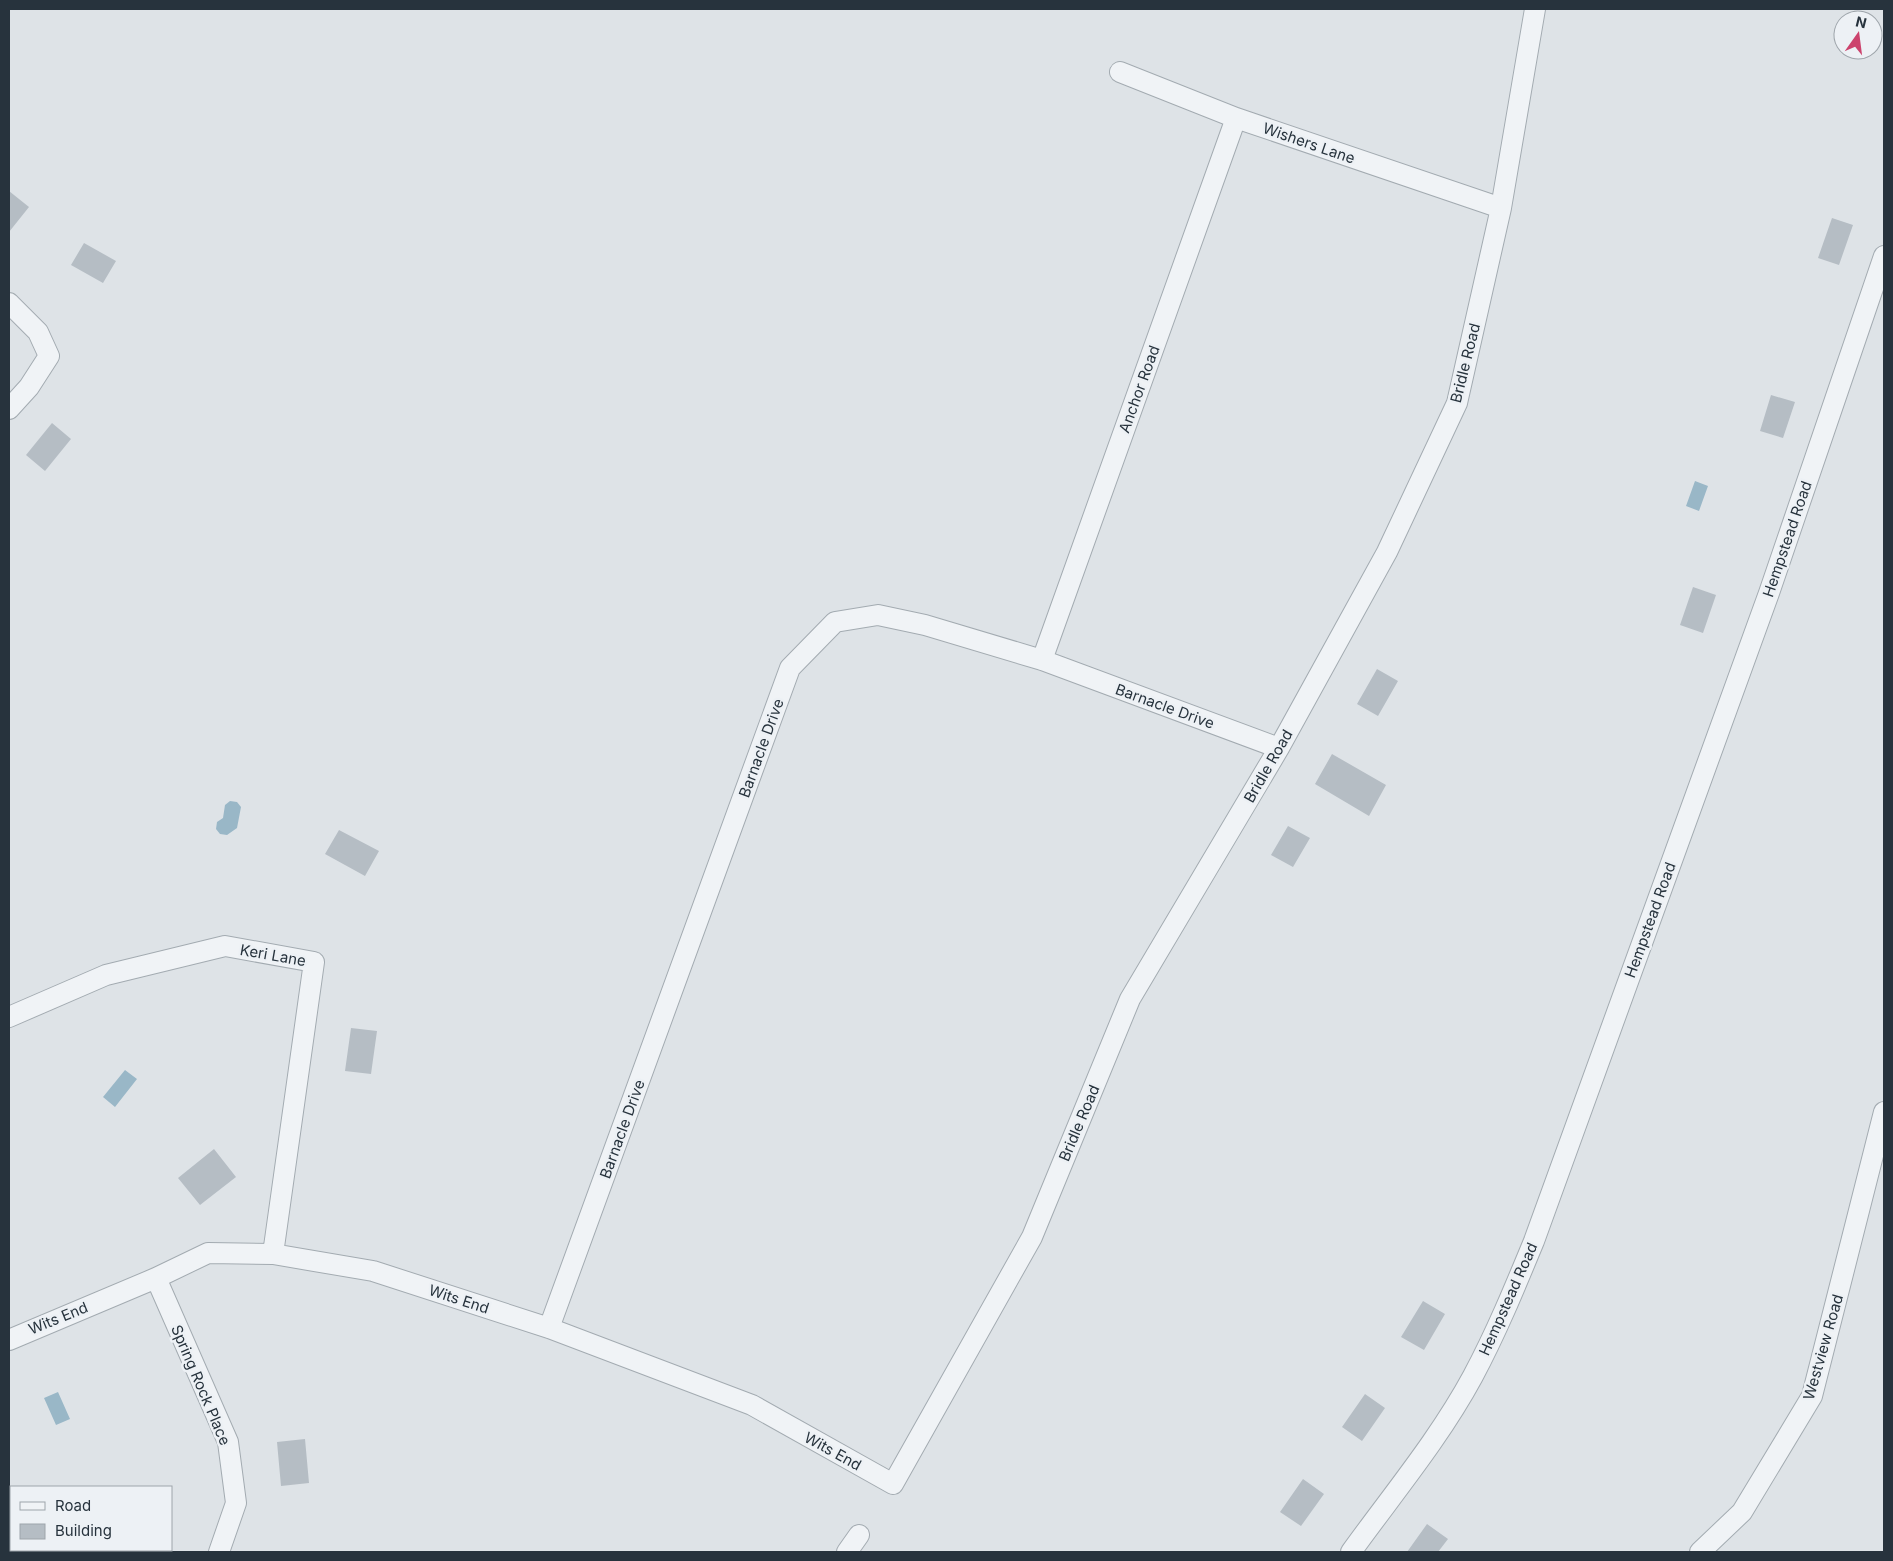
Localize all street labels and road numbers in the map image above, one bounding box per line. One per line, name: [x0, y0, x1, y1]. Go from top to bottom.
street label: Wishers Lane: [1260, 118, 1358, 168]
street label: Bridle Road: [1446, 321, 1484, 405]
street label: Anchor Road: [1114, 343, 1164, 435]
street label: Hempstead Road: [1758, 478, 1816, 600]
street label: Barnacle Drive: [1113, 679, 1217, 733]
street label: Barnacle Drive: [734, 696, 788, 800]
street label: Bridle Road: [1239, 726, 1297, 806]
street label: Hempstead Road: [1620, 860, 1680, 980]
street label: Keri Lane: [239, 940, 307, 970]
street label: Barnacle Drive: [595, 1077, 649, 1181]
street label: Bridle Road: [1054, 1082, 1104, 1164]
street label: Hempstead Road: [1475, 1240, 1541, 1358]
street label: Wits End: [426, 1280, 492, 1318]
street label: Westview Road: [1799, 1292, 1847, 1402]
street label: Wits End: [26, 1298, 90, 1338]
street label: Spring Rock Place: [167, 1322, 235, 1448]
street label: Wits End: [801, 1428, 865, 1474]

